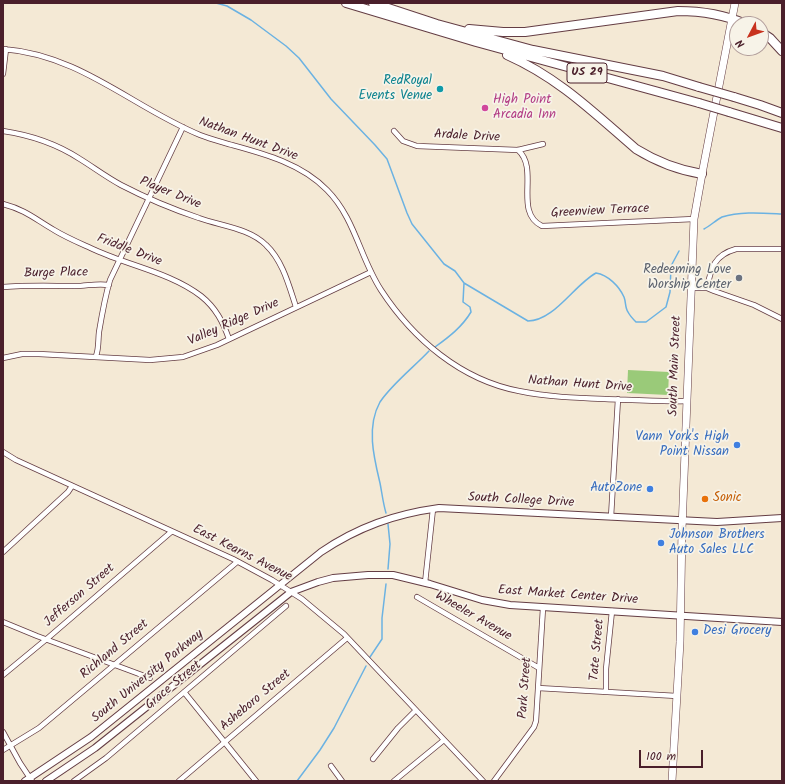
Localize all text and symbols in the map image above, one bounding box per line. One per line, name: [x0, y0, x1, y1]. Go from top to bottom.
north arrow: [729, 16, 769, 56]
text: N: [732, 35, 750, 52]
road number: US 29: [567, 63, 607, 83]
place label: RedRoyal Events Venue: [359, 74, 432, 105]
marker: RedRoyal Events Venue: [435, 84, 445, 94]
place label: High Point Arcadia Inn: [493, 93, 556, 124]
marker: High Point Arcadia Inn: [480, 103, 490, 113]
street label: Nathan Hunt Drive: [196, 115, 300, 165]
street label: Ardale Drive: [434, 127, 500, 147]
street label: Player Drive: [137, 175, 203, 213]
street label: Greenview Terrace: [550, 202, 650, 222]
street label: Friddle Drive: [94, 231, 164, 271]
place label: Redeeming Love Worship Center: [643, 263, 731, 294]
street label: Burge Place: [24, 266, 88, 282]
marker: Redeeming Love Worship Center: [734, 273, 744, 283]
street label: Valley Ridge Drive: [186, 296, 282, 350]
street label: South Main Street: [666, 315, 686, 417]
street label: Nathan Hunt Drive: [527, 374, 633, 396]
place label: Vann York's High Point Nissan: [636, 430, 729, 461]
marker: Vann York's High Point Nissan: [732, 440, 742, 450]
place label: AutoZone: [590, 481, 642, 497]
marker: AutoZone: [645, 484, 655, 494]
street label: South College Drive: [467, 490, 575, 512]
place label: Sonic: [713, 491, 742, 507]
marker: Sonic: [700, 494, 710, 504]
street label: East Kearns Avenue: [190, 522, 294, 586]
place label: Johnson Brothers Auto Sales LLC: [669, 528, 765, 559]
marker: Johnson Brothers Auto Sales LLC: [656, 538, 666, 548]
street label: Jefferson Street: [42, 561, 118, 631]
street label: East Market Center Drive: [497, 583, 639, 609]
street label: Wheeler Avenue: [432, 589, 514, 645]
street label: Richland Street: [78, 617, 152, 683]
street label: Tate Street: [588, 618, 608, 682]
place label: Desi Grocery: [703, 624, 771, 640]
street label: South University Parkway: [89, 627, 207, 727]
marker: Desi Grocery: [690, 627, 700, 637]
street label: Park Street: [516, 657, 536, 719]
street label: Grace Street: [143, 658, 205, 714]
street label: Asheboro Street: [218, 667, 294, 735]
scale bar: [641, 742, 705, 768]
text: 100 m: [646, 747, 676, 766]

